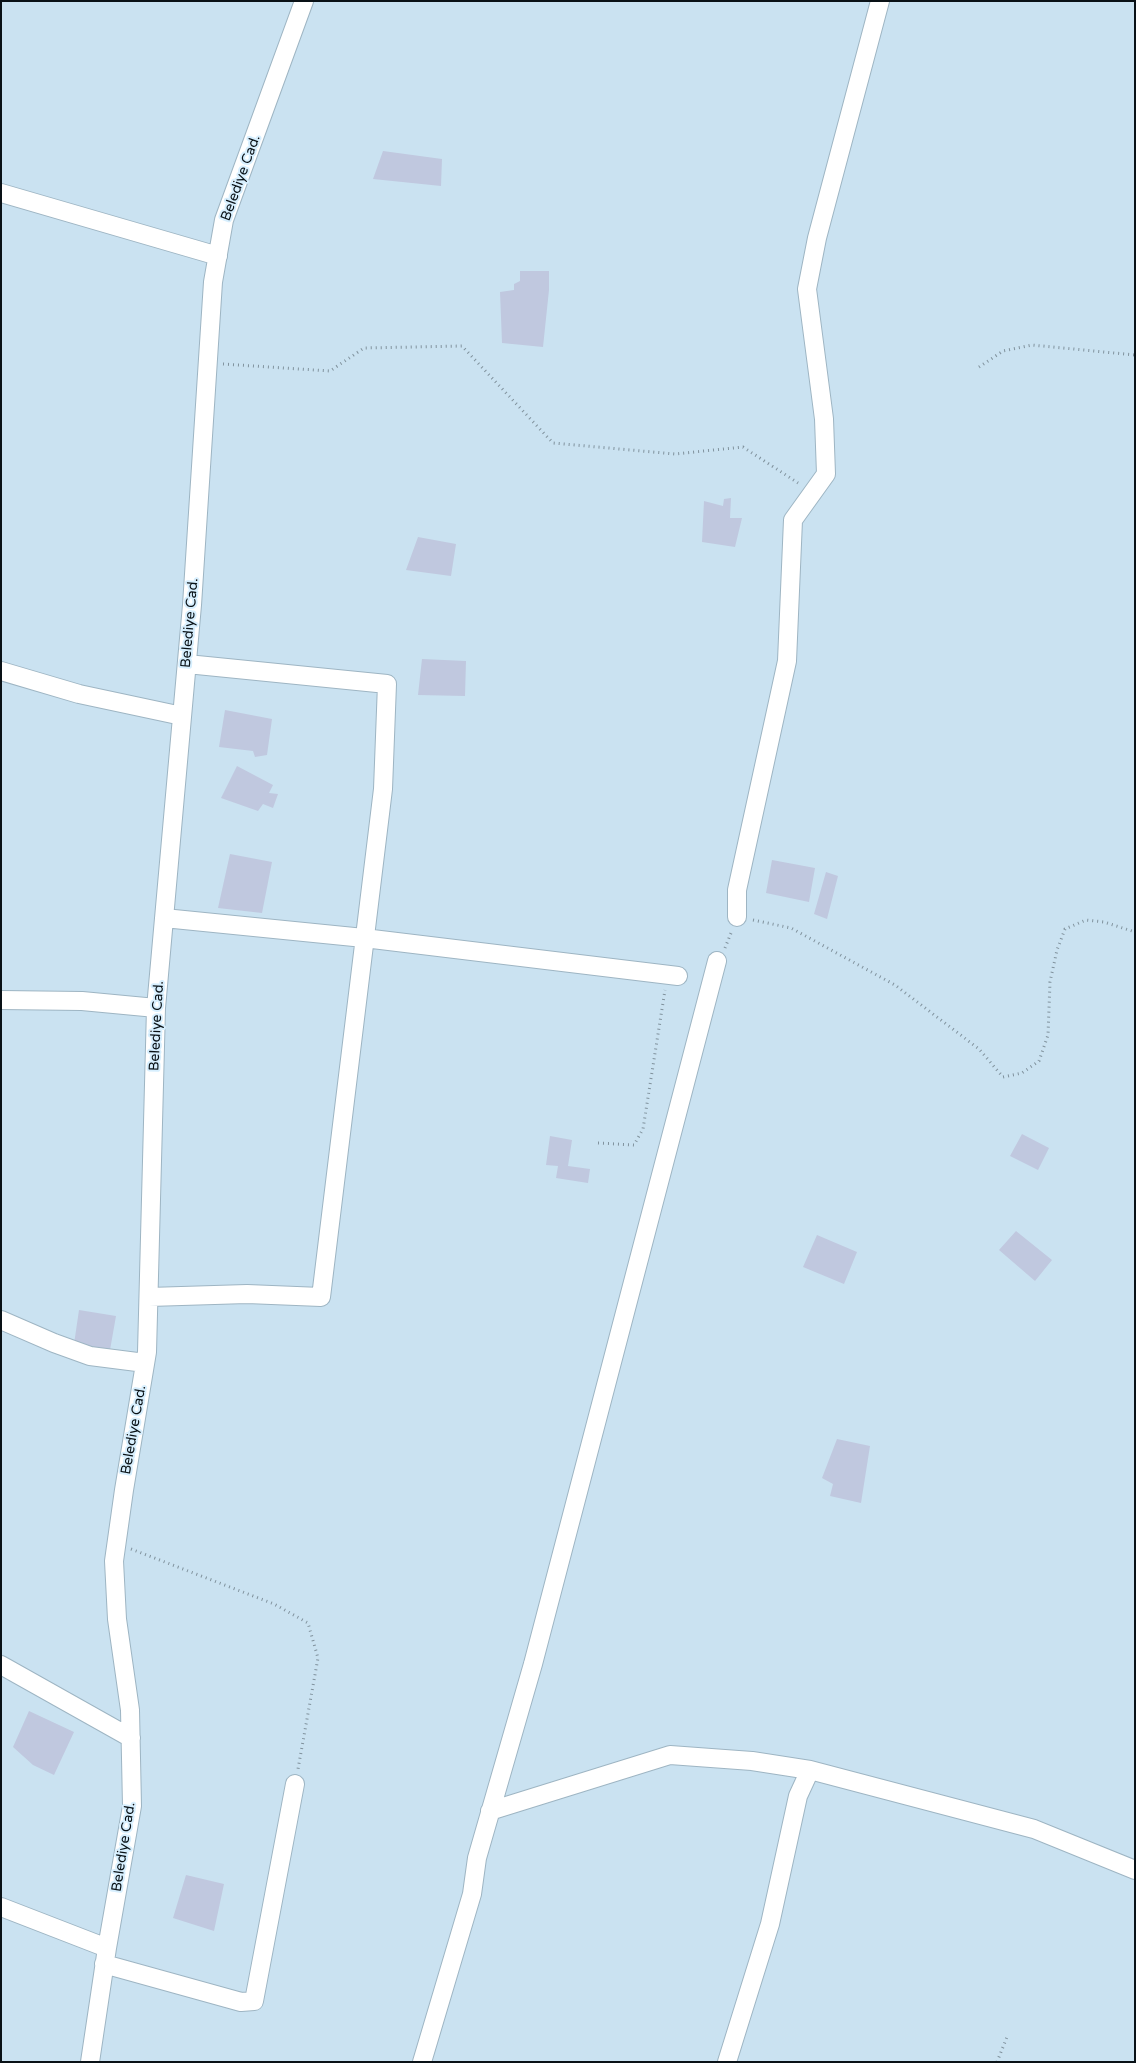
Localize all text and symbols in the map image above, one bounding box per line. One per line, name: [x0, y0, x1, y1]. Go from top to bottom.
street label: Belediye Cad.: [218, 133, 264, 223]
street label: Belediye Cad.: [178, 577, 202, 669]
street label: Belediye Cad.: [146, 980, 168, 1072]
street label: Belediye Cad.: [118, 1384, 150, 1476]
street label: Belediye Cad.: [109, 1801, 139, 1893]

